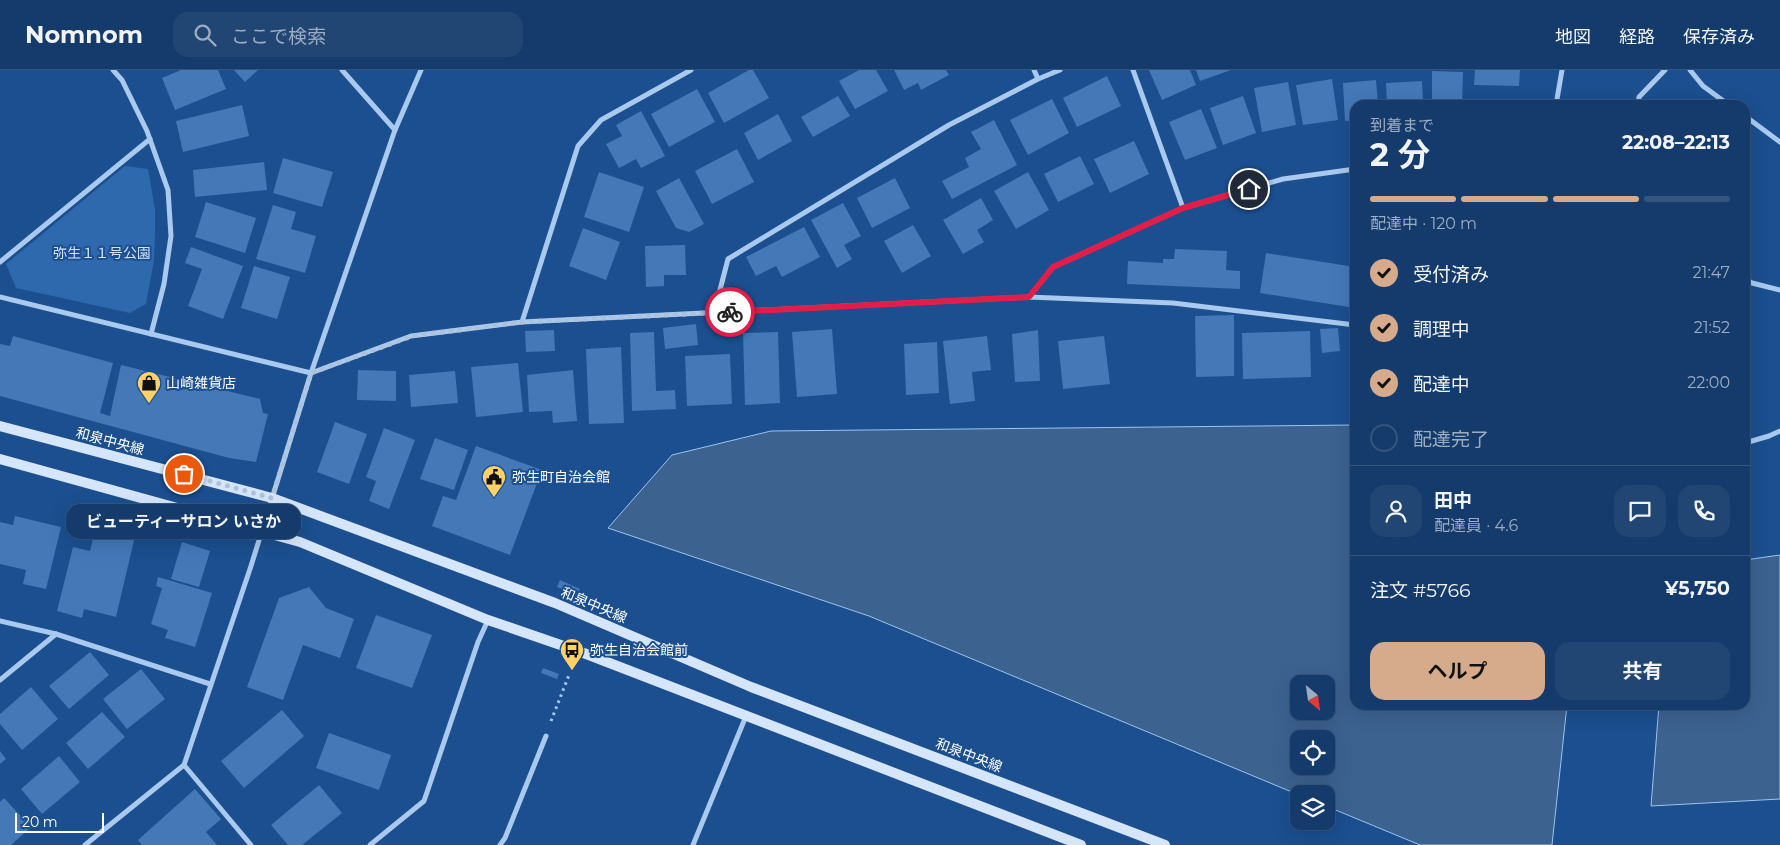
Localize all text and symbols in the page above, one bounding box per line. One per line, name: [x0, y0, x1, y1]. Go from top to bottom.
search box: [173, 12, 523, 57]
text: Nomnom: [25, 20, 143, 49]
icon: search: [191, 21, 219, 49]
text: ここで検索: [231, 25, 326, 48]
text: 地図: [1555, 26, 1591, 48]
text: 経路: [1619, 26, 1655, 48]
text: 保存済み: [1683, 26, 1755, 48]
text: 到着まで: [1370, 116, 1434, 135]
text: 22:08–22:13: [1622, 131, 1730, 154]
text: 2 分: [1370, 135, 1430, 174]
pin: [1228, 168, 1270, 210]
icon: home: [1235, 175, 1263, 203]
text: 配達中 · 120 m: [1370, 214, 1477, 233]
park label: 弥生１１号公園: [53, 244, 151, 262]
icon: check: [1370, 259, 1398, 287]
text: 受付済み: [1413, 263, 1489, 286]
text: 21:47: [1693, 263, 1730, 282]
courier: [705, 287, 755, 337]
icon: bike: [716, 298, 744, 326]
icon: check: [1370, 314, 1398, 342]
text: 調理中: [1413, 318, 1470, 341]
text: 21:52: [1694, 318, 1730, 337]
icon: check: [1370, 369, 1398, 397]
shop icon: 山崎雑貨店: [136, 370, 162, 404]
text: 配達中: [1413, 373, 1470, 396]
text: 22:00: [1687, 373, 1730, 392]
place label: 山崎雑貨店: [166, 374, 236, 392]
street label: 和泉中央線: [74, 423, 146, 459]
text: 配達完了: [1413, 428, 1489, 451]
pin: [163, 453, 205, 495]
icon: bag: [170, 460, 198, 488]
public building icon: 弥生町自治会館: [481, 464, 507, 498]
place label: 弥生町自治会館: [512, 468, 610, 486]
button: person: [1370, 485, 1422, 537]
button: chat: [1614, 485, 1666, 537]
button: phone: [1678, 485, 1730, 537]
text: 田中: [1434, 489, 1472, 512]
callout: ビューティーサロン いさか: [66, 504, 302, 539]
text: ビューティーサロン いさか: [86, 512, 281, 531]
text: 配達員 · 4.6: [1434, 516, 1518, 535]
text: ¥5,750: [1664, 577, 1730, 600]
text: 注文 #5766: [1370, 579, 1471, 602]
street label: 和泉中央線: [558, 583, 630, 627]
bus stop icon: 弥生自治会館前: [559, 637, 585, 671]
place label: 弥生自治会館前: [590, 641, 688, 659]
button: ヘルプ: [1370, 642, 1545, 700]
button: 共有: [1555, 642, 1730, 700]
north arrow: [1290, 675, 1335, 720]
map controls: [1290, 675, 1335, 830]
button: locate: [1290, 730, 1335, 775]
street label: 和泉中央線: [933, 734, 1005, 776]
button: layers: [1290, 785, 1335, 830]
scale bar: [15, 810, 104, 833]
text: 20 m: [22, 813, 58, 831]

